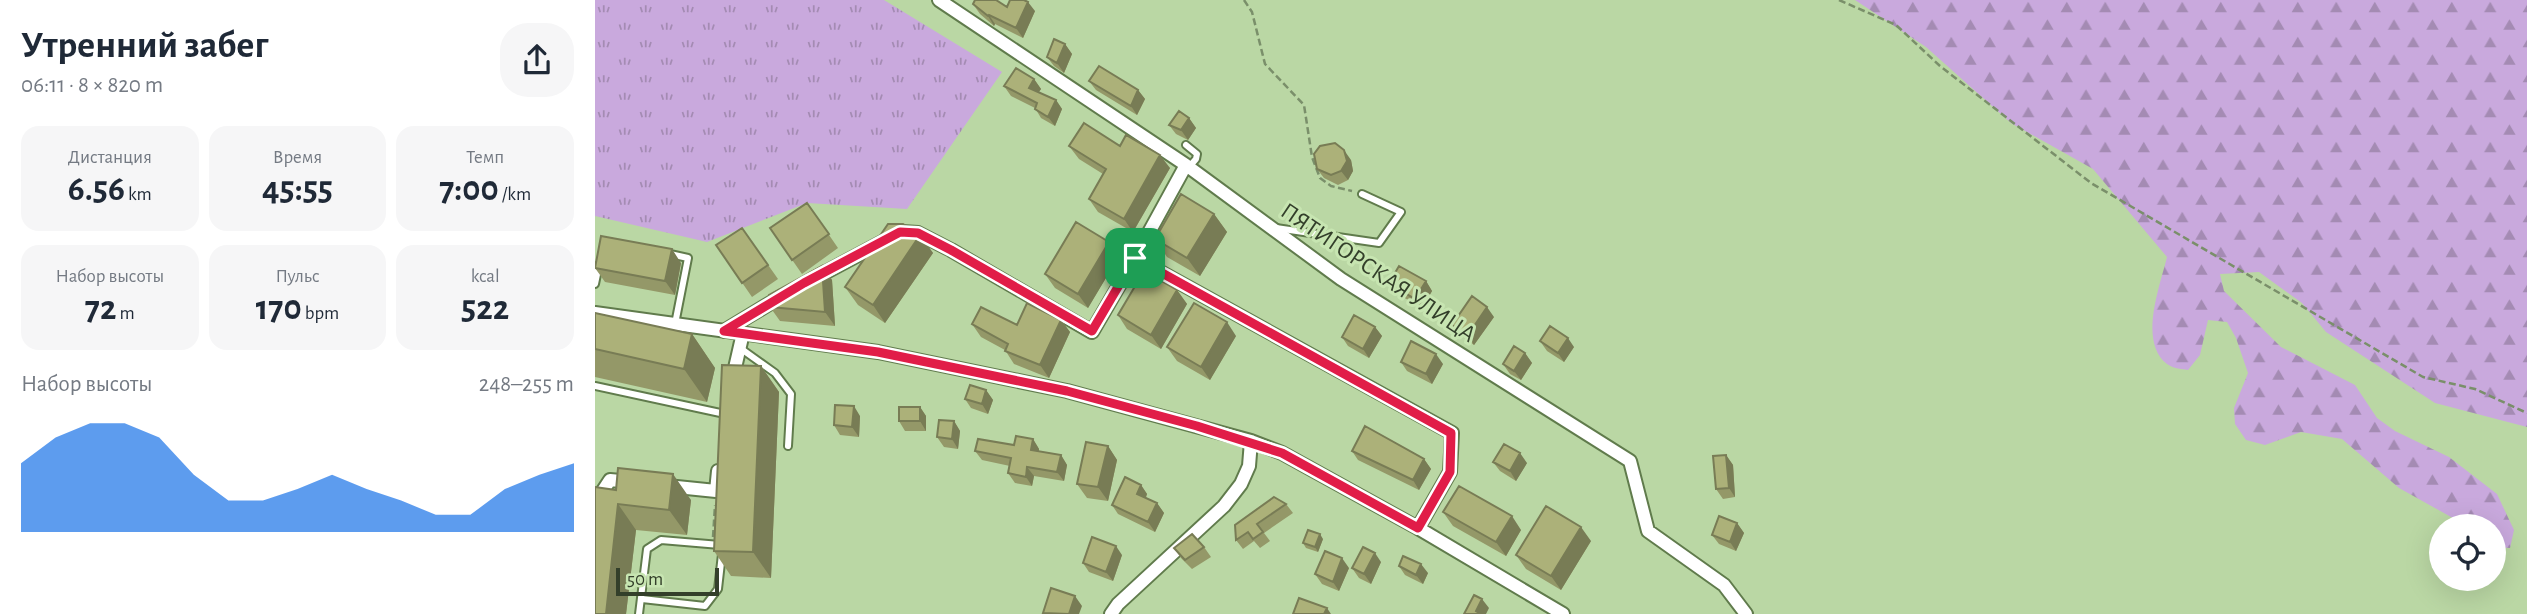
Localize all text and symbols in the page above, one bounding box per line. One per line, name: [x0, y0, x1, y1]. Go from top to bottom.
button: share: [500, 23, 574, 97]
text: Утренний забег: [21, 27, 268, 65]
text: 06:11 · 8 × 820 m: [21, 74, 163, 97]
text: Дистанция: [68, 148, 152, 167]
text: Время: [273, 148, 322, 167]
text: Темп: [466, 148, 504, 167]
text: 6.56: [68, 172, 125, 207]
text: 45:55: [262, 172, 333, 207]
text: 7:00: [439, 172, 499, 207]
text: km: [125, 185, 152, 204]
text: /km: [499, 185, 531, 204]
street label: ПЯТИГОРСКАЯ УЛИЦА: [1276, 199, 1480, 347]
pin: [1105, 228, 1165, 288]
icon: arrive: [1116, 239, 1154, 277]
text: Набор высоты: [56, 267, 164, 286]
text: Пульс: [275, 267, 320, 286]
text: kcal: [471, 267, 500, 286]
text: 72: [85, 291, 116, 326]
text: 170: [256, 291, 302, 326]
text: 522: [461, 291, 509, 326]
text: m: [116, 304, 135, 323]
text: bpm: [302, 304, 339, 323]
text: Набор высоты: [21, 373, 153, 396]
text: 248–255 m: [479, 373, 574, 396]
map controls: [2429, 514, 2506, 591]
button: locate: [2429, 514, 2506, 591]
scale bar: [616, 565, 719, 597]
text: 50 m: [627, 570, 663, 589]

